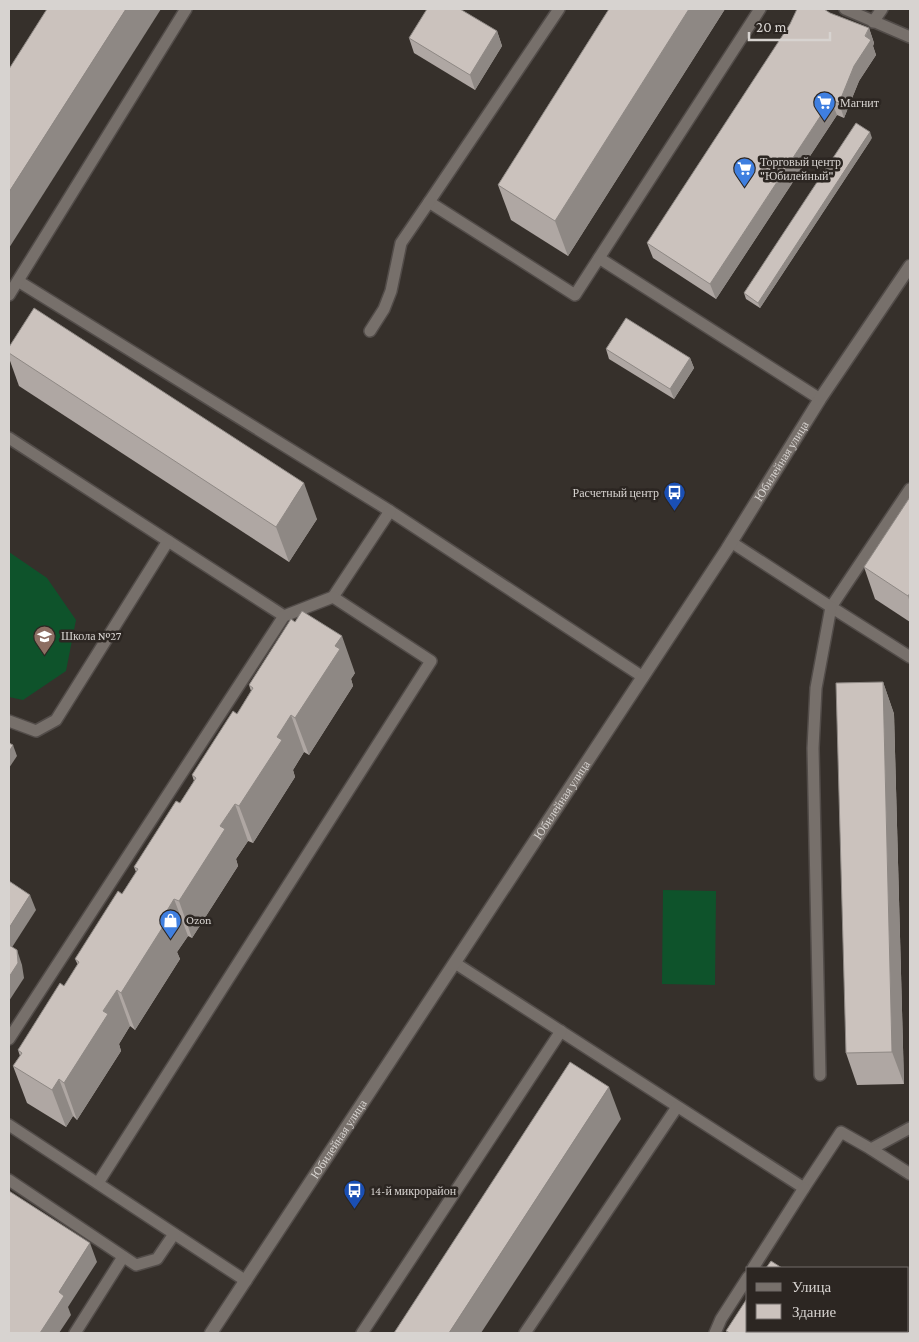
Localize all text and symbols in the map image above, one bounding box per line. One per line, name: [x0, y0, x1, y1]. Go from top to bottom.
scale bar: [749, 10, 830, 42]
text: 20 m: [756, 19, 787, 35]
supermarket icon: Магнит: [812, 91, 836, 122]
place label: Магнит: [840, 96, 880, 110]
place label: Торговый центр "Юбилейный": [760, 155, 841, 183]
supermarket icon: Торговый центр "Юбилейный": [732, 157, 756, 188]
street label: Юбилейная улица: [751, 418, 812, 504]
bus stop icon: Расчетный центр: [663, 481, 687, 512]
place label: Расчетный центр: [573, 486, 659, 500]
school or university icon: Школа №27: [33, 624, 57, 655]
place label: Школа №27: [61, 629, 122, 643]
street label: Юбилейная улица: [531, 757, 593, 842]
shop icon: Ozon: [158, 908, 182, 939]
place label: Ozon: [186, 913, 212, 927]
street label: Юбилейная улица: [307, 1096, 370, 1181]
bus stop icon: 14-й микрорайон: [343, 1179, 367, 1210]
place label: 14-й микрорайон: [371, 1184, 457, 1198]
legend: [746, 1267, 909, 1332]
text: Улица: [792, 1279, 831, 1295]
text: Здание: [792, 1304, 836, 1320]

